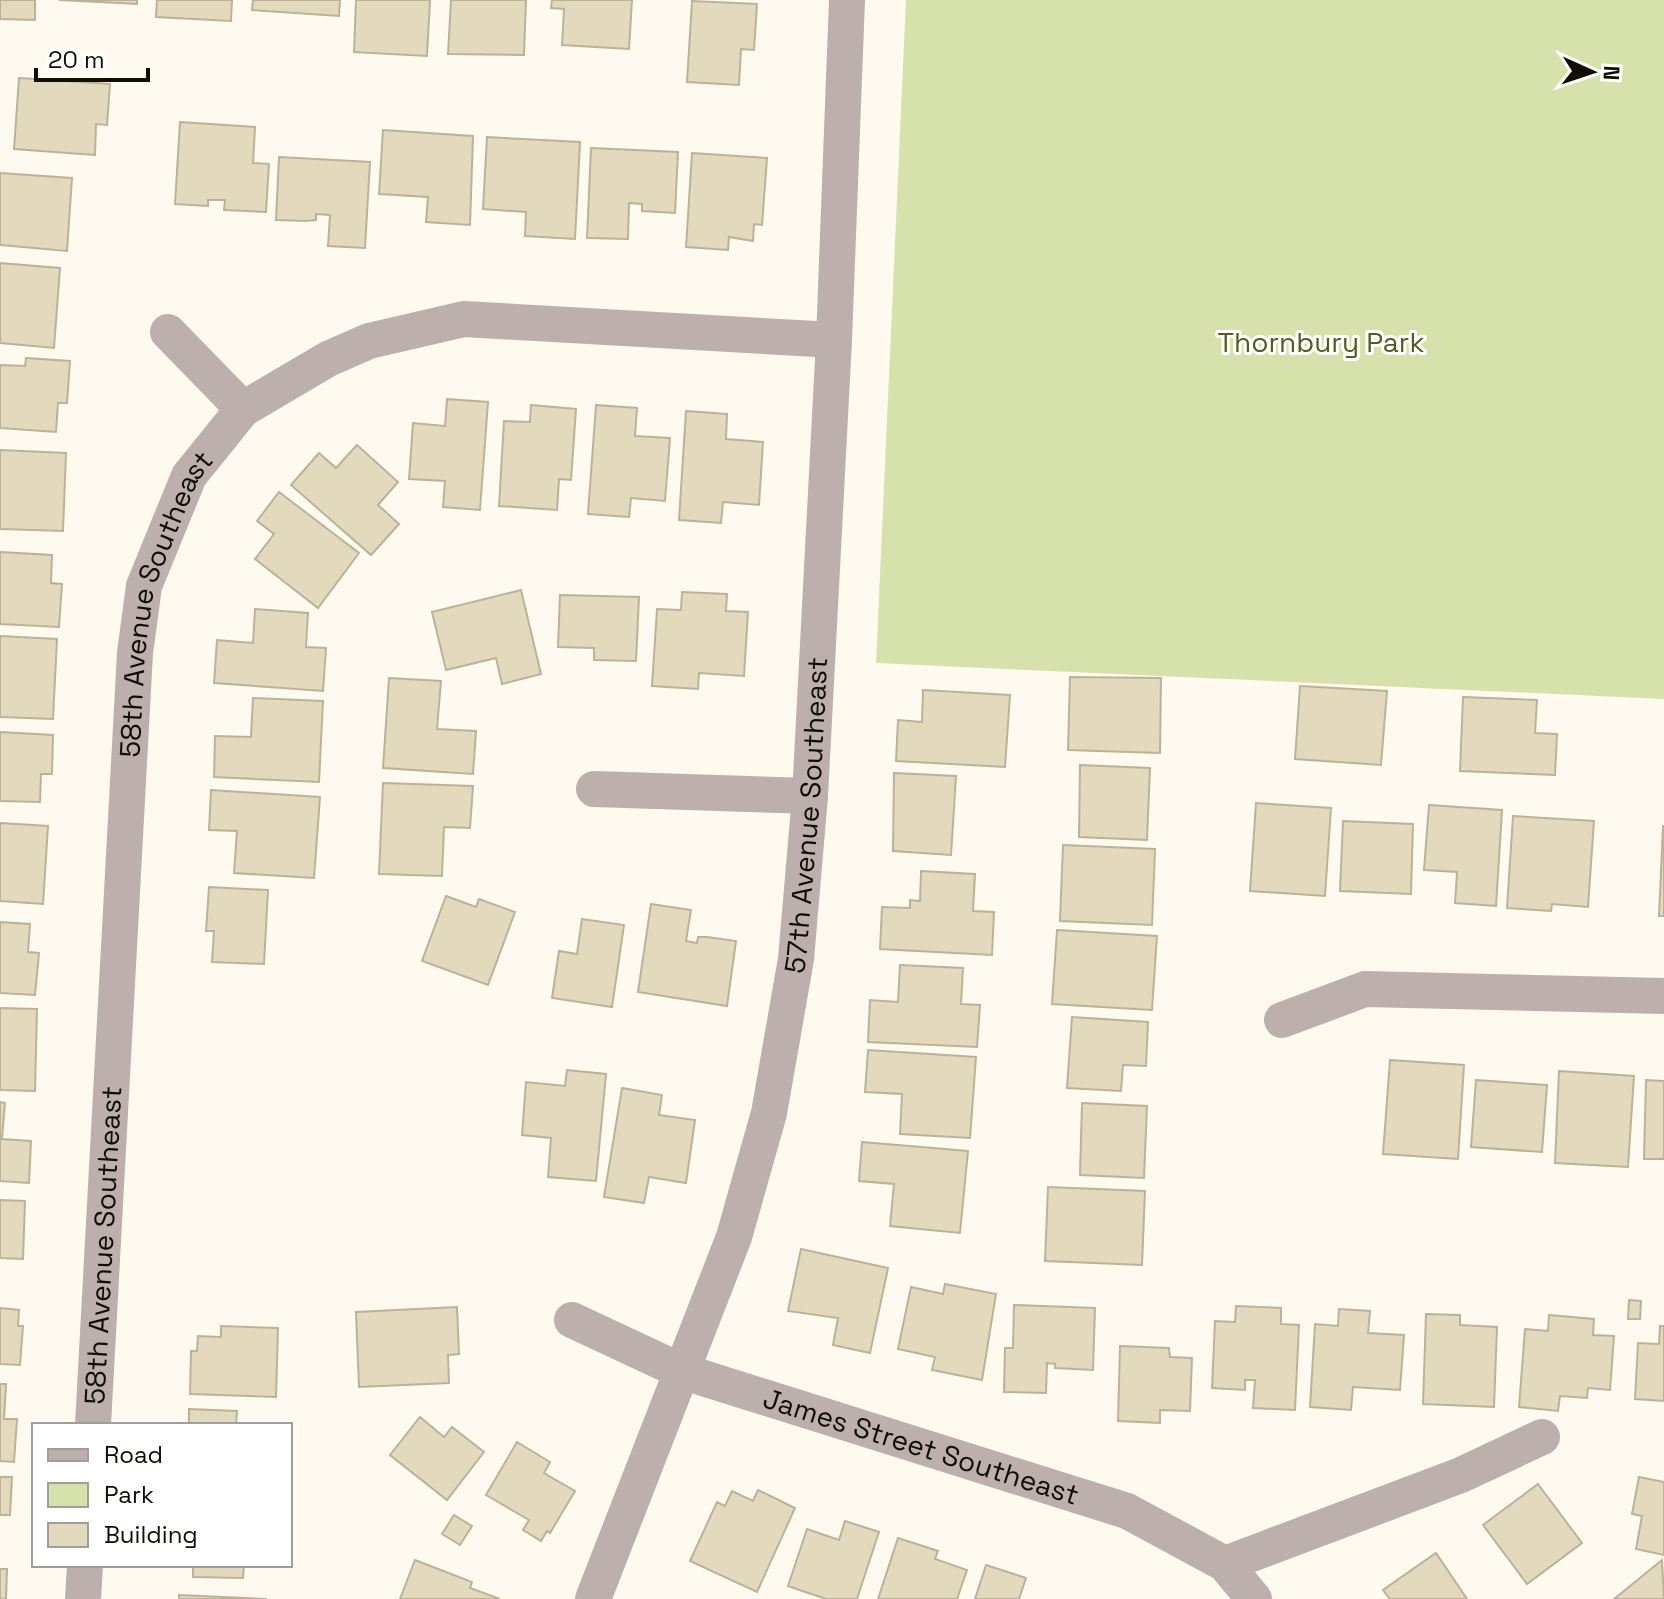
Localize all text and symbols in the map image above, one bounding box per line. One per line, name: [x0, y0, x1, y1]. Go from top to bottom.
scale bar: [36, 32, 148, 82]
north arrow: [1552, 32, 1632, 112]
text: 20 m: [48, 44, 105, 75]
text: N: [1598, 65, 1626, 81]
park label: Thornbury Park: [1218, 324, 1424, 360]
street label: 58th Avenue Southeast: [111, 443, 220, 758]
street label: 57th Avenue Southeast: [776, 656, 835, 976]
street label: 58th Avenue Southeast: [76, 1085, 129, 1405]
street label: James Street Southeast: [759, 1380, 1083, 1513]
legend: [32, 1423, 292, 1567]
text: Road: [104, 1439, 163, 1470]
text: Park: [104, 1479, 154, 1510]
text: Building: [104, 1519, 198, 1550]

